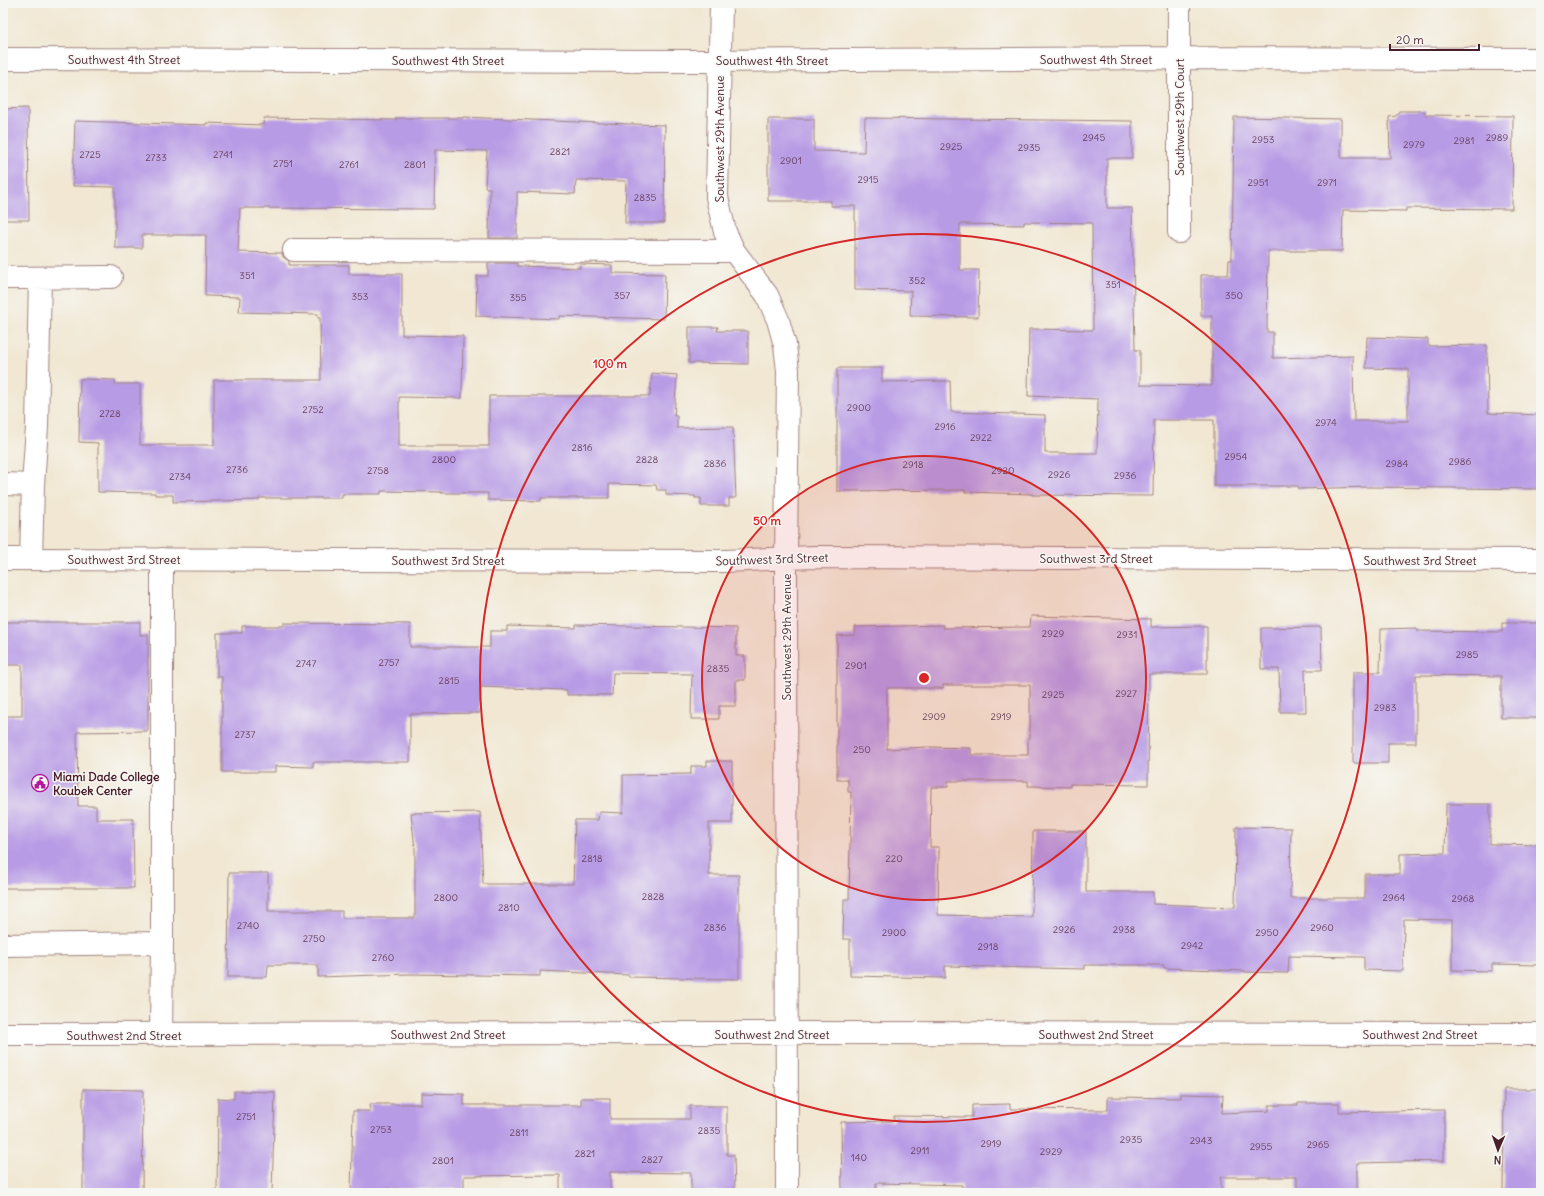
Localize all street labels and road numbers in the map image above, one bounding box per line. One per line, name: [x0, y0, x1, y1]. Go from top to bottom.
street label: Southwest 4th Street: [68, 52, 180, 67]
street label: Southwest 4th Street: [1040, 52, 1152, 67]
street label: Southwest 4th Street: [392, 53, 504, 68]
street label: Southwest 4th Street: [716, 53, 828, 68]
street label: Southwest 29th Court: [1172, 58, 1187, 176]
street label: Southwest 29th Avenue: [712, 75, 727, 203]
street label: Southwest 3rd Street: [715, 550, 829, 568]
street label: Southwest 3rd Street: [1039, 551, 1153, 566]
street label: Southwest 3rd Street: [67, 552, 181, 567]
street label: Southwest 3rd Street: [391, 553, 505, 568]
street label: Southwest 3rd Street: [1363, 553, 1477, 568]
street label: Southwest 29th Avenue: [779, 573, 794, 701]
street label: Southwest 2nd Street: [390, 1027, 506, 1042]
street label: Southwest 2nd Street: [714, 1027, 830, 1042]
street label: Southwest 2nd Street: [1038, 1027, 1154, 1042]
street label: Southwest 2nd Street: [1362, 1027, 1478, 1042]
street label: Southwest 2nd Street: [66, 1028, 182, 1043]

